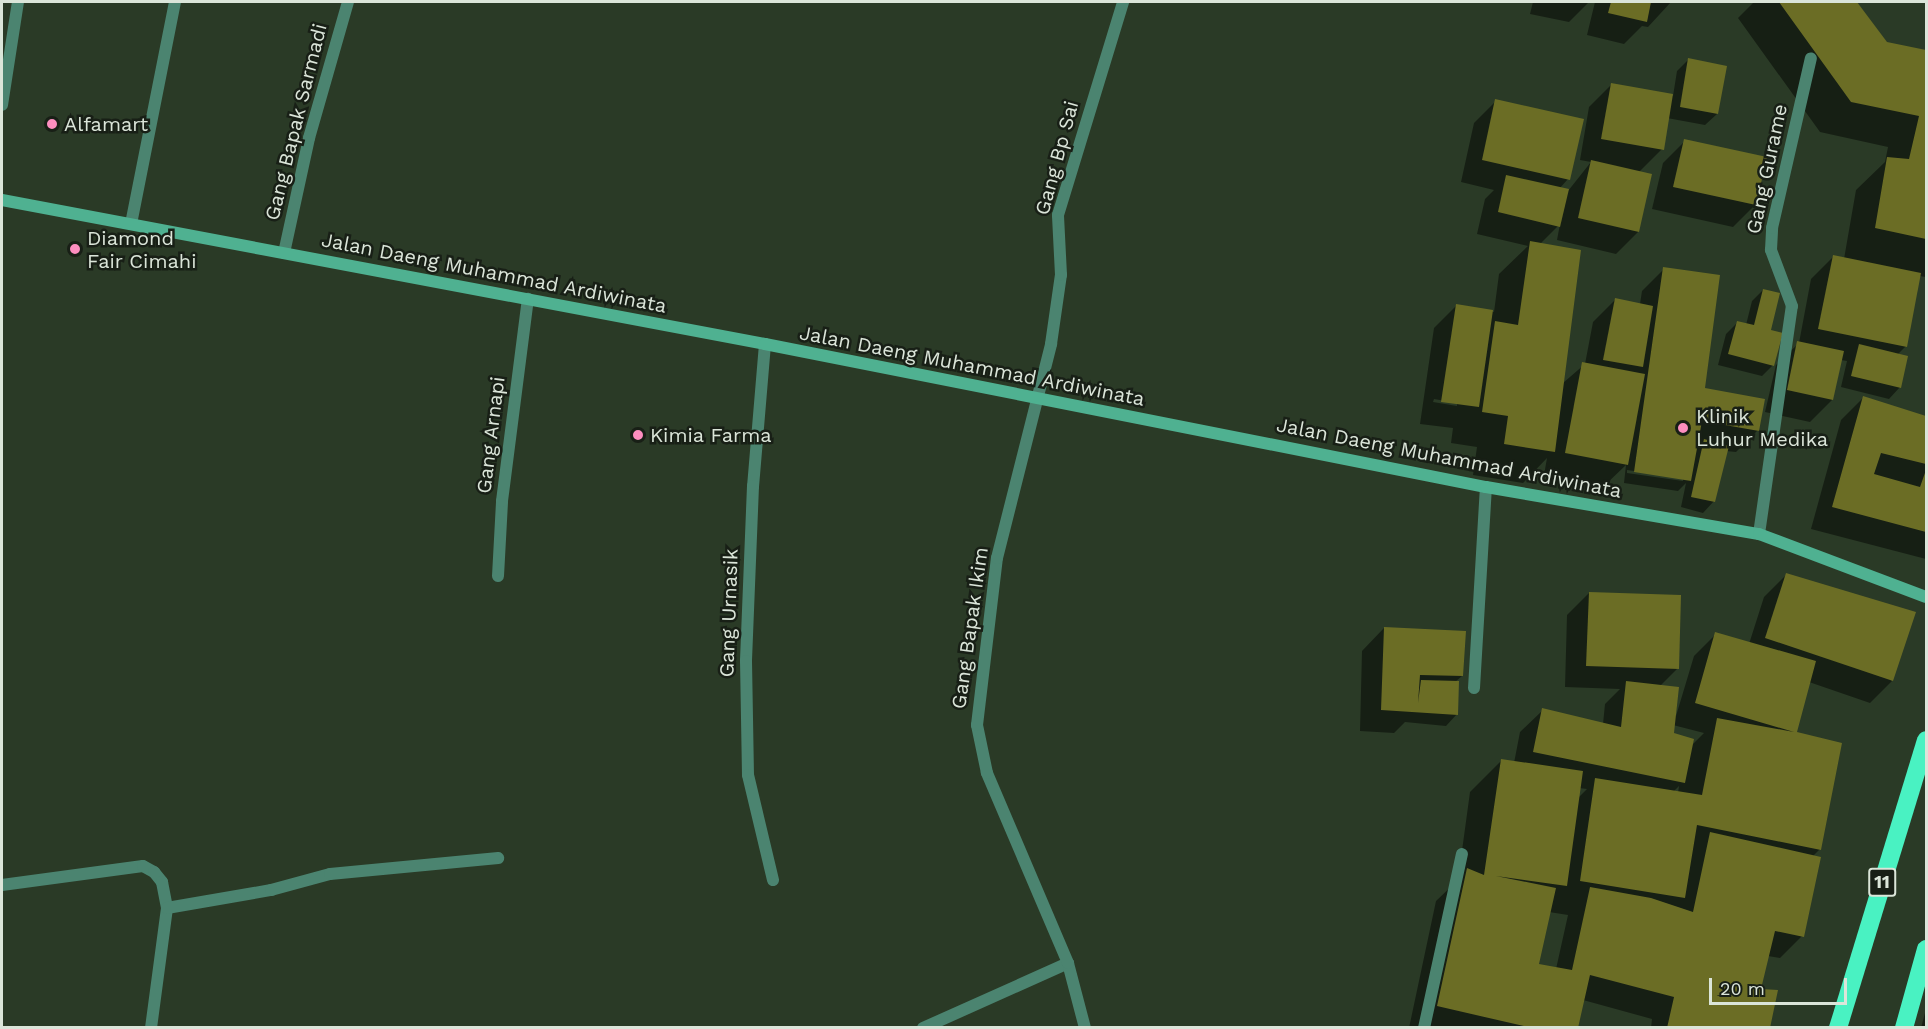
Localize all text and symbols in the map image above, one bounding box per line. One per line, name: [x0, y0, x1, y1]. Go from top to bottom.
street label: Gang Bapak Sarmadi: [260, 21, 332, 223]
street label: Gang Bp Sai: [1030, 98, 1084, 218]
street label: Gang Gurame: [1742, 102, 1792, 236]
place label: Alfamart: [64, 112, 148, 136]
marker: Alfamart: [45, 117, 59, 131]
place label: Diamond Fair Cimahi: [87, 226, 197, 273]
street label: Jalan Daeng Muhammad Ardiwinata: [319, 228, 669, 318]
marker: Diamond Fair Cimahi: [68, 242, 82, 256]
street label: Jalan Daeng Muhammad Ardiwinata: [797, 321, 1147, 411]
street label: Gang Arnapi: [472, 375, 510, 495]
place label: Klinik Luhur Medika: [1696, 404, 1829, 451]
street label: Jalan Daeng Muhammad Ardiwinata: [1274, 413, 1624, 503]
marker: Klinik Luhur Medika: [1674, 419, 1692, 437]
place label: Kimia Farma: [650, 423, 772, 447]
marker: Kimia Farma: [631, 428, 645, 442]
street label: Gang Bapak Ikim: [947, 545, 993, 711]
street label: Gang Urnasik: [715, 548, 743, 678]
road number: 11: [1867, 867, 1897, 897]
scale bar: [1712, 966, 1850, 1004]
text: 20 m: [1720, 978, 1765, 999]

